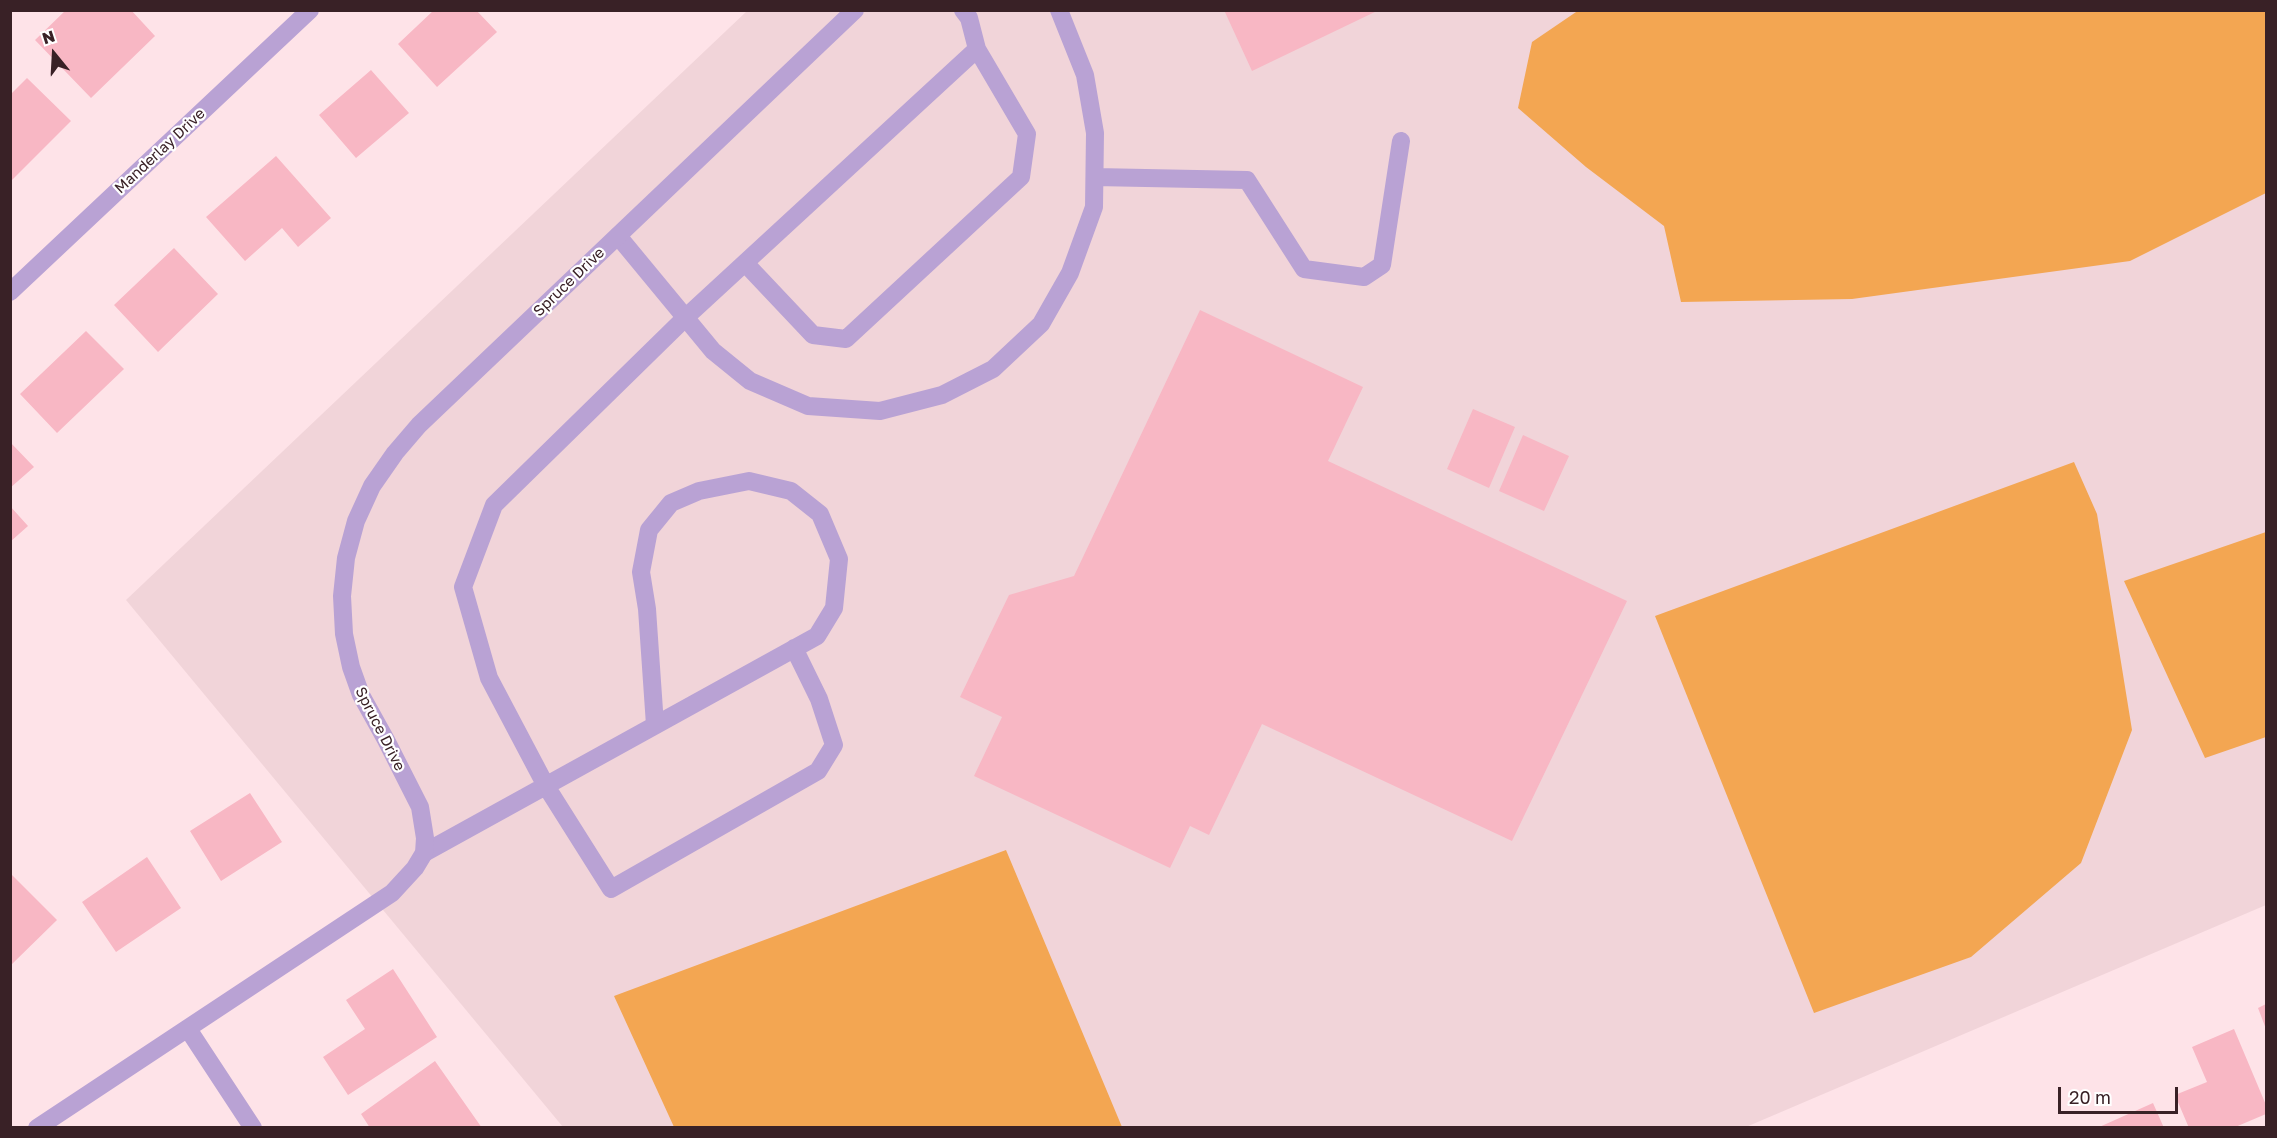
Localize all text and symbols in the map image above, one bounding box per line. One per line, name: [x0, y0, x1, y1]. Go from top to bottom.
north arrow: [24, 24, 84, 84]
text: N: [40, 25, 57, 48]
street label: Manderlay Drive: [111, 105, 209, 197]
street label: Spruce Drive: [530, 244, 608, 320]
street label: Spruce Drive: [351, 684, 409, 774]
scale bar: [2061, 1075, 2181, 1113]
text: 20 m: [2069, 1086, 2111, 1108]

